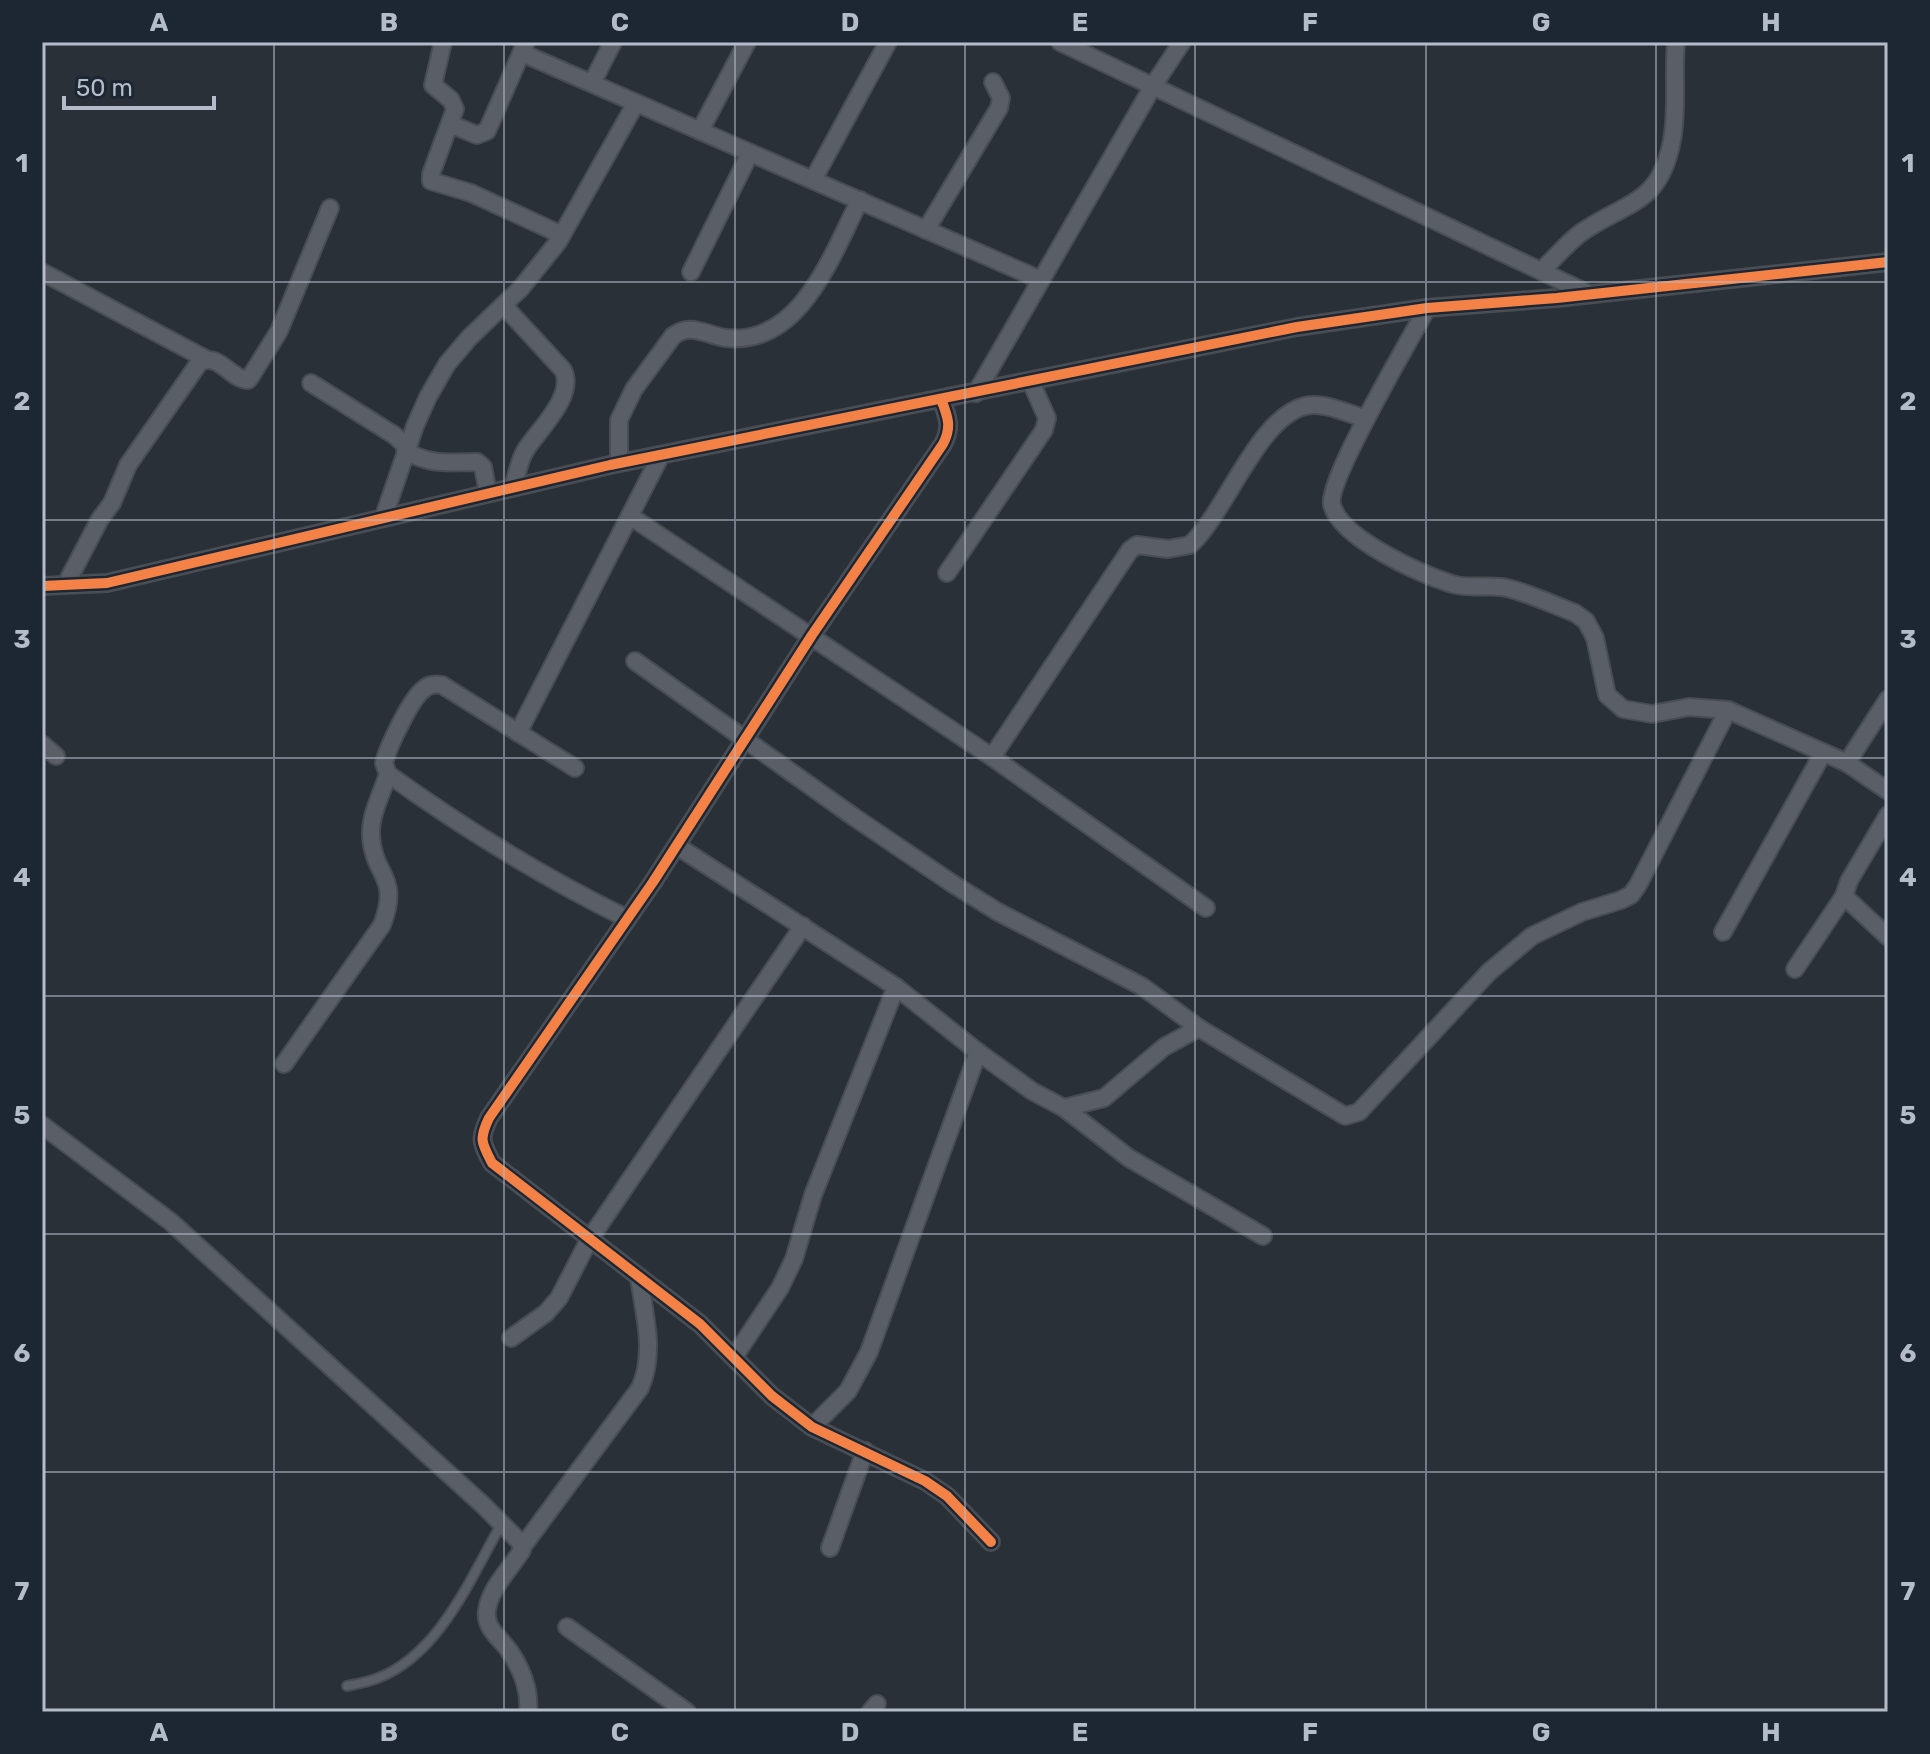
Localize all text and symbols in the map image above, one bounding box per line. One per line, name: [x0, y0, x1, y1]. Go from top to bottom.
text: A: [150, 7, 169, 38]
text: B: [380, 7, 398, 38]
text: C: [611, 7, 629, 38]
text: D: [841, 7, 859, 38]
text: E: [1072, 7, 1088, 38]
text: F: [1302, 7, 1318, 38]
text: G: [1532, 7, 1550, 38]
text: H: [1761, 7, 1781, 38]
scale bar: [64, 60, 214, 110]
text: 50 m: [76, 74, 133, 102]
text: 1: [16, 148, 28, 179]
text: 1: [1902, 148, 1914, 179]
text: 2: [14, 386, 30, 417]
text: 2: [1900, 386, 1916, 417]
text: 3: [13, 624, 31, 655]
text: 3: [1899, 624, 1917, 655]
text: 4: [13, 862, 31, 893]
text: 4: [1899, 862, 1917, 893]
text: 5: [14, 1100, 30, 1131]
text: 5: [1900, 1100, 1916, 1131]
text: 6: [14, 1338, 31, 1369]
text: 6: [1900, 1338, 1917, 1369]
text: 7: [15, 1576, 30, 1607]
text: 7: [1901, 1576, 1916, 1607]
text: A: [150, 1717, 169, 1748]
text: B: [380, 1717, 398, 1748]
text: C: [611, 1717, 629, 1748]
text: D: [841, 1717, 859, 1748]
text: E: [1072, 1717, 1088, 1748]
text: F: [1302, 1717, 1318, 1748]
text: G: [1532, 1717, 1550, 1748]
text: H: [1761, 1717, 1781, 1748]

